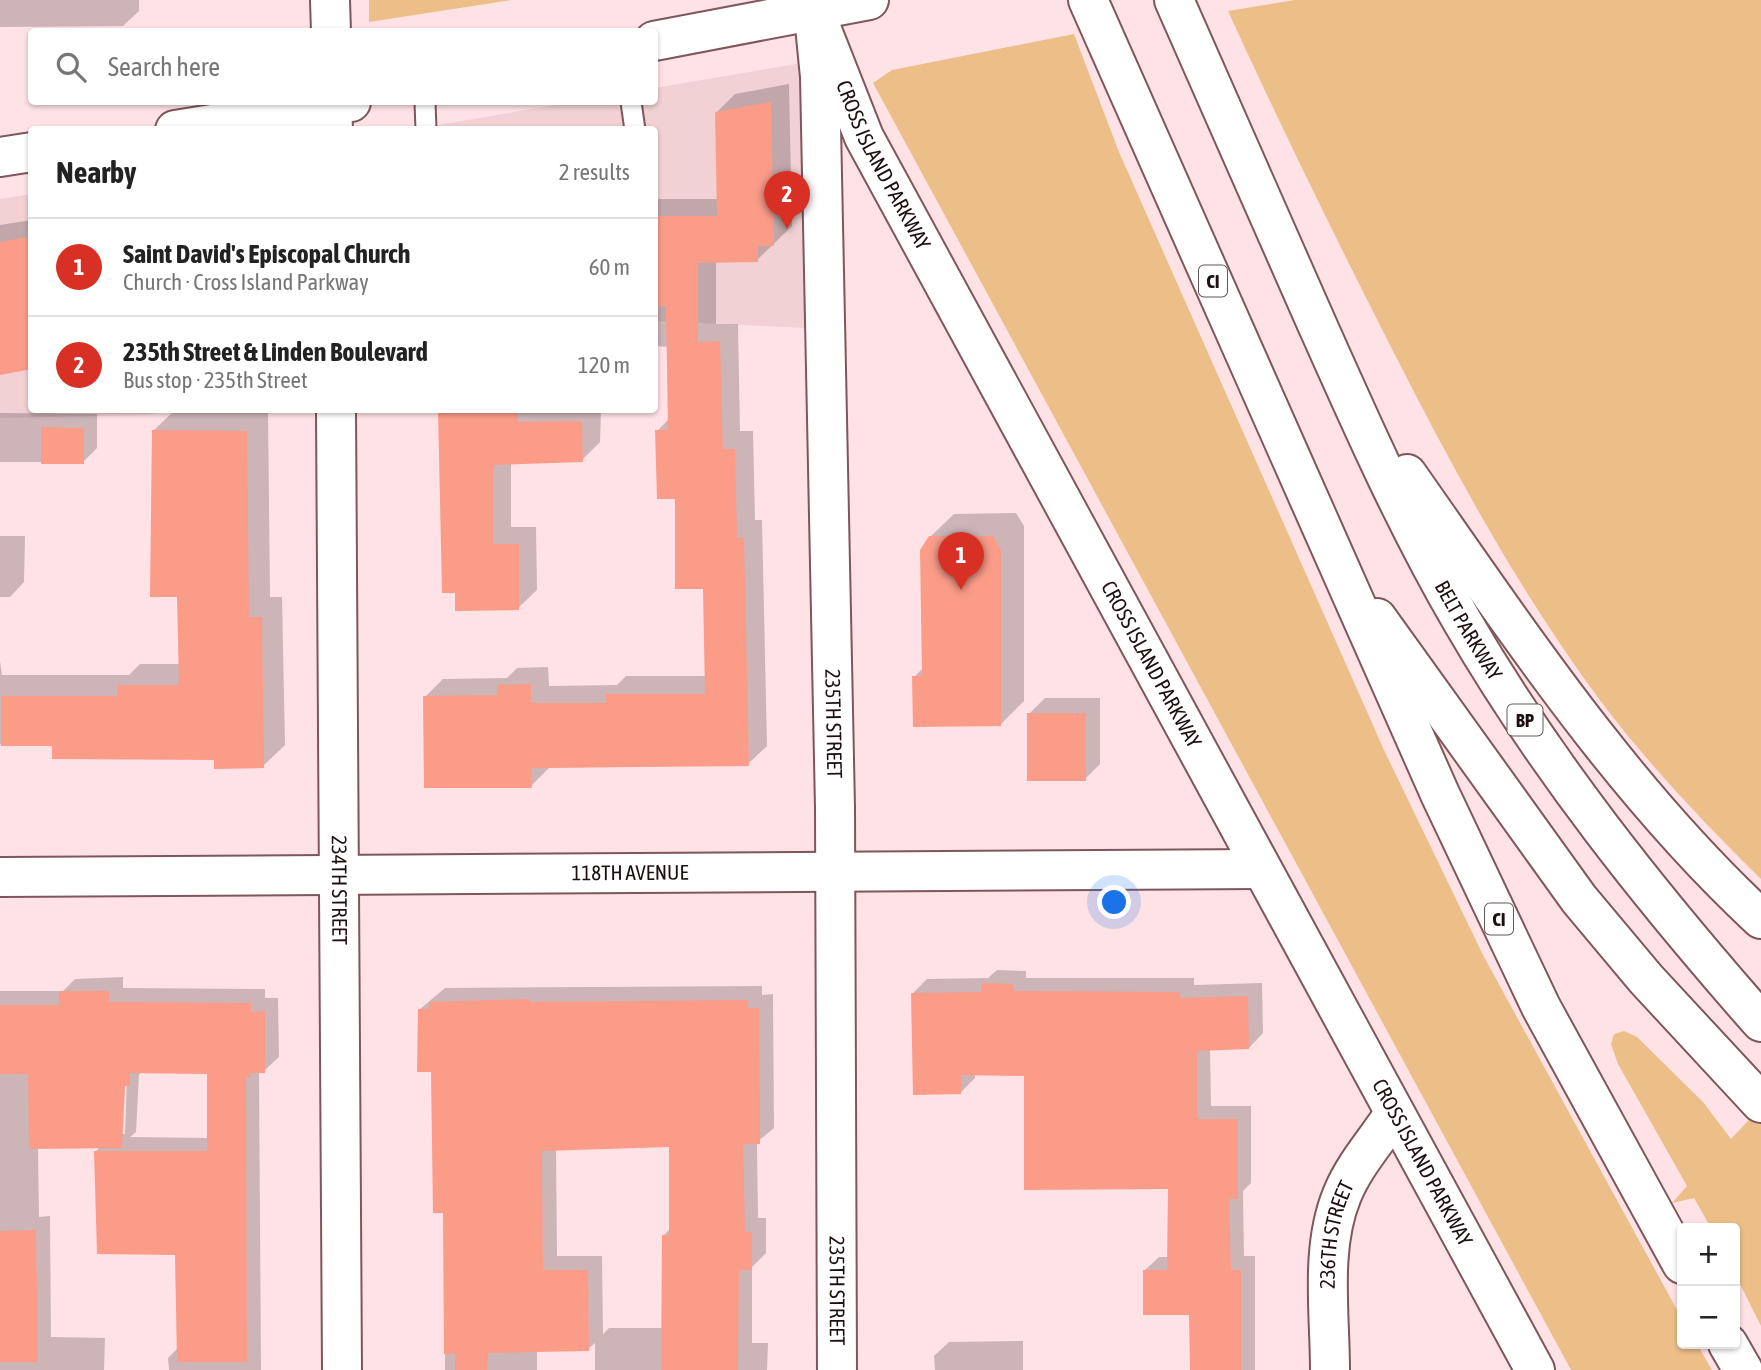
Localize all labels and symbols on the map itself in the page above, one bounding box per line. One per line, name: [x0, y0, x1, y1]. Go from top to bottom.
street label: CROSS ISLAND PARKWAY: [832, 77, 936, 254]
pin: 2: [764, 171, 810, 229]
road number: CI: [1199, 266, 1227, 296]
pin: 1: [938, 532, 984, 590]
street label: CROSS ISLAND PARKWAY: [1097, 576, 1207, 752]
street label: BELT PARKWAY: [1431, 576, 1508, 685]
street label: 235TH STREET: [821, 669, 847, 779]
road number: BP: [1508, 705, 1542, 736]
street label: 234TH STREET: [328, 835, 352, 945]
street label: 118TH AVENUE: [571, 860, 689, 884]
your location: [1097, 885, 1131, 919]
road number: CI: [1485, 903, 1513, 934]
street label: CROSS ISLAND PARKWAY: [1368, 1075, 1478, 1250]
street label: 236TH STREET: [1315, 1177, 1358, 1289]
street label: 235TH STREET: [826, 1236, 850, 1345]

